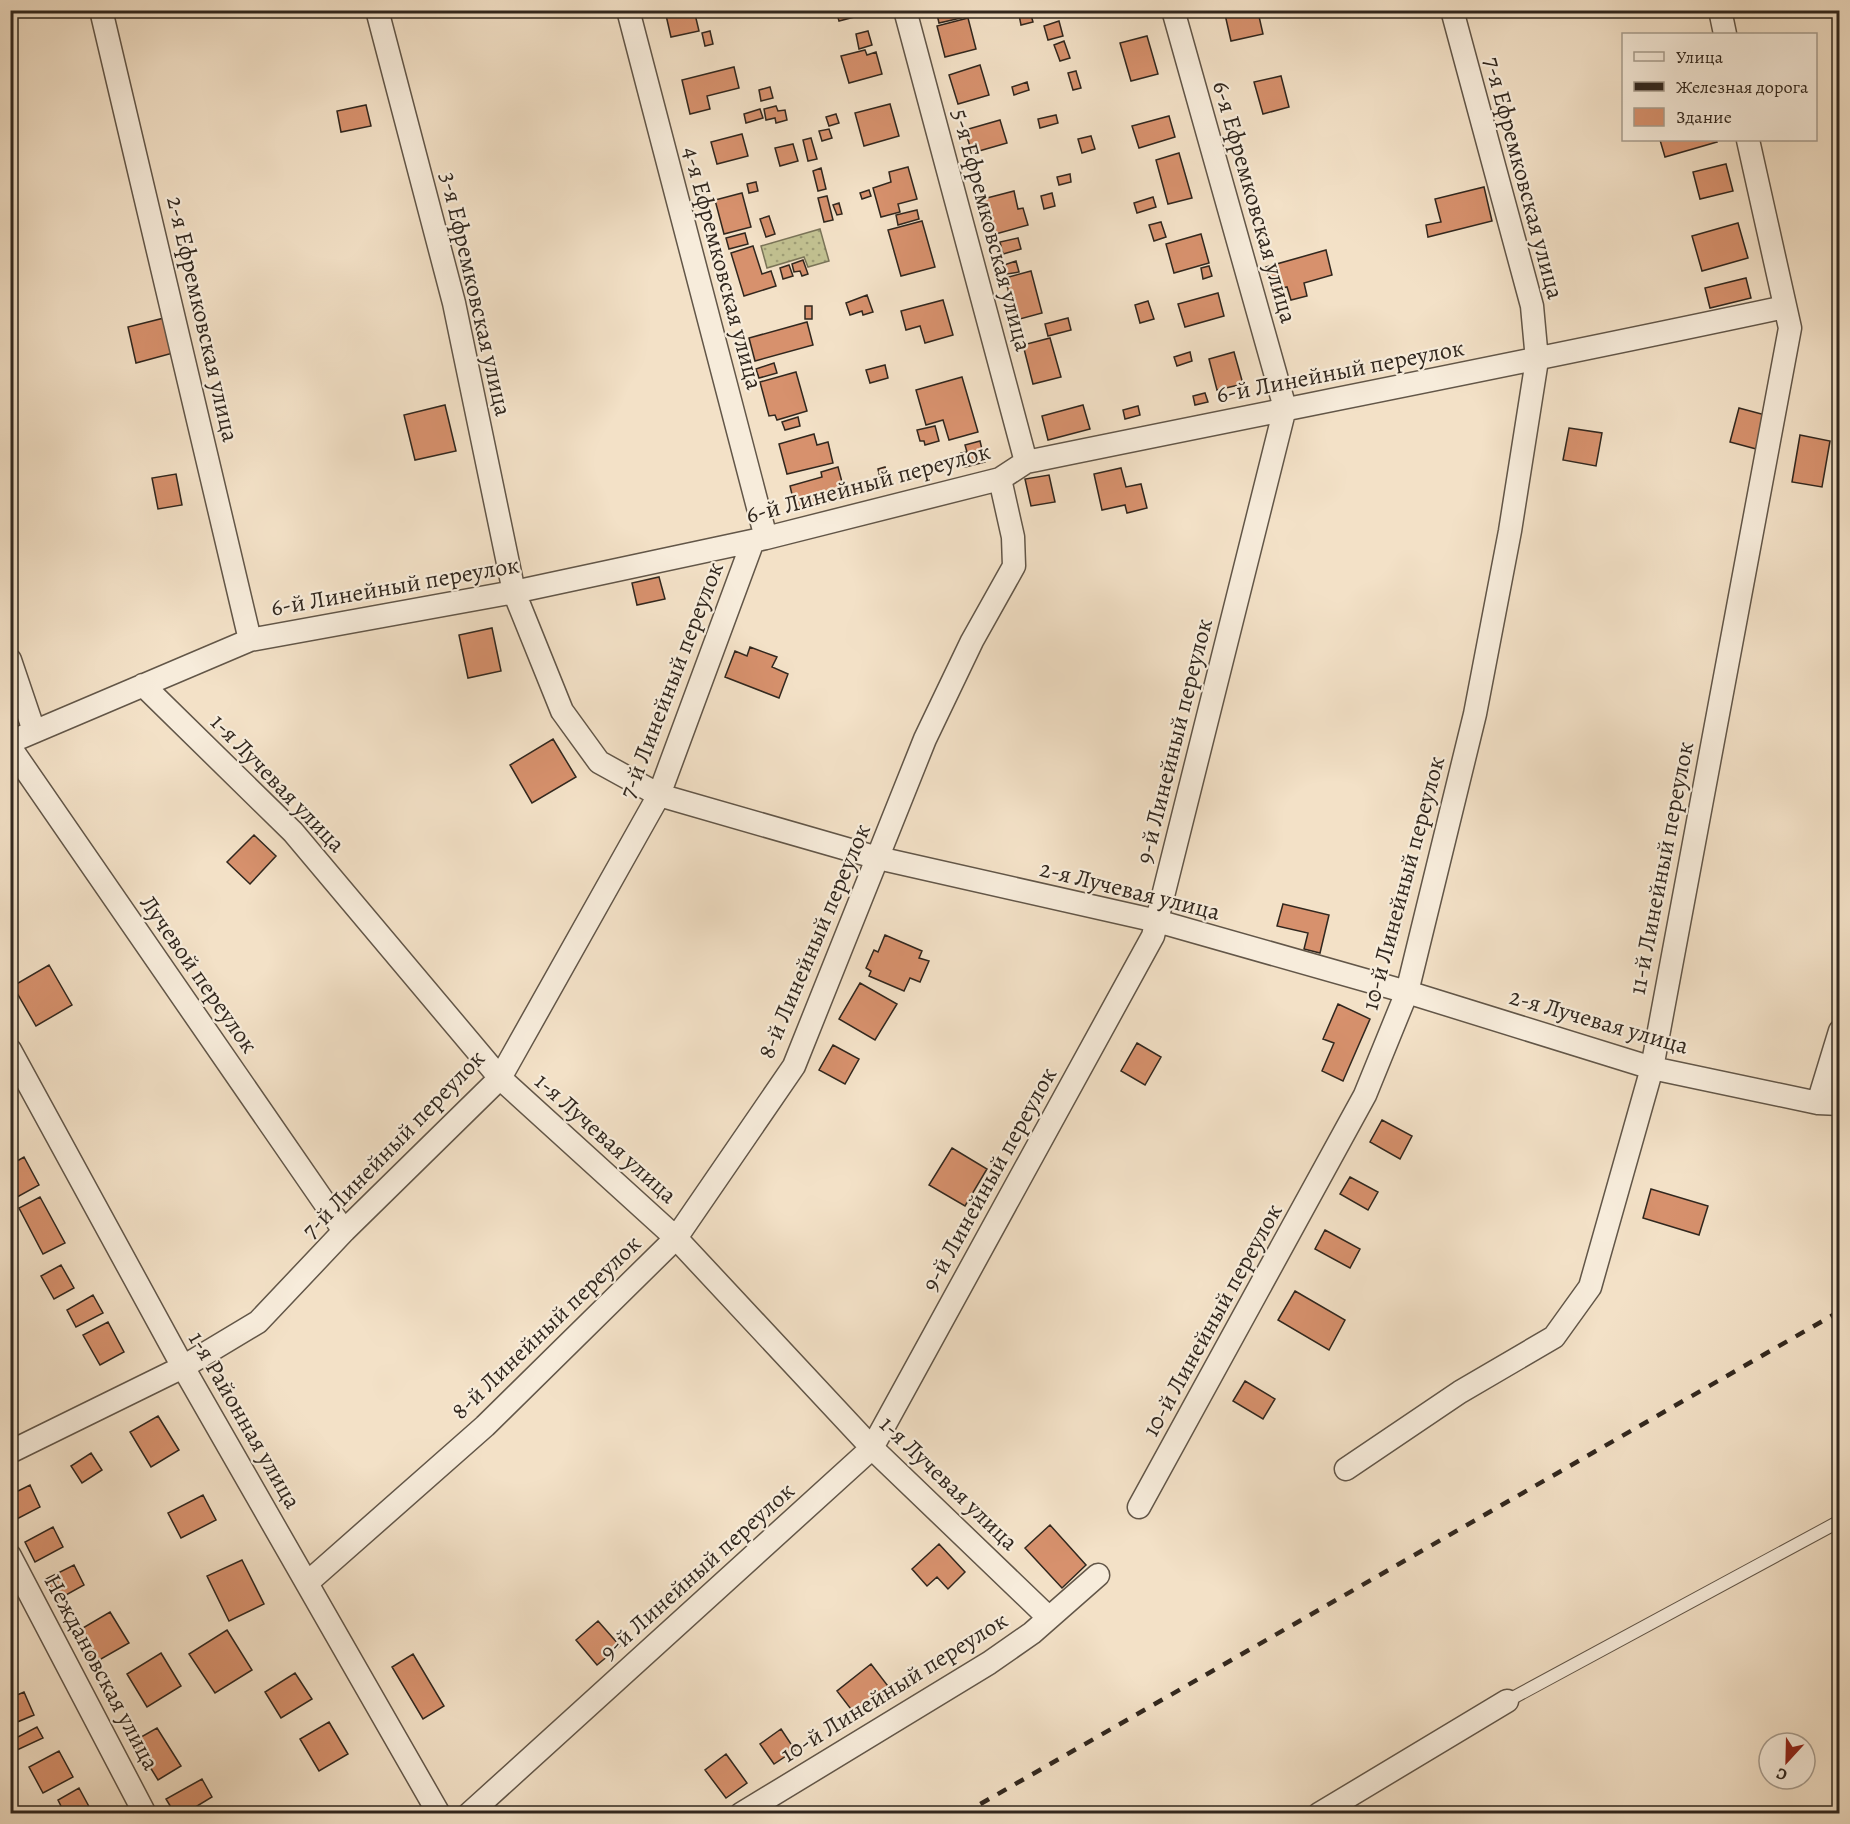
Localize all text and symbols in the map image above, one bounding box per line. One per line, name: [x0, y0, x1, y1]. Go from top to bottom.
legend: [1622, 33, 1817, 141]
text: Улица: [1676, 45, 1724, 69]
street label: 7-я Ефремковская улица: [1476, 53, 1572, 303]
text: Железная дорога: [1676, 75, 1809, 99]
street label: 6-я Ефремковская улица: [1205, 77, 1305, 327]
street label: 5-я Ефремковская улица: [944, 105, 1040, 355]
text: Здание: [1676, 105, 1732, 129]
street label: 4-я Ефремковская улица: [675, 143, 771, 393]
street label: 3-я Ефремковская улица: [432, 169, 520, 419]
street label: 2-я Ефремковская улица: [159, 193, 247, 445]
street label: 6-й Линейный переулок: [1213, 331, 1467, 411]
street label: 6-й Линейный переулок: [742, 435, 994, 531]
street label: 6-й Линейный переулок: [268, 548, 522, 624]
street label: 7-й Линейный переулок: [611, 557, 731, 803]
street label: 9-й Линейный переулок: [1128, 615, 1220, 867]
street label: 1-я Лучевая улица: [203, 707, 353, 859]
street label: 11-й Линейный переулок: [1621, 739, 1701, 997]
street label: 10-й Линейный переулок: [1354, 752, 1452, 1014]
street label: 8-й Линейный переулок: [750, 819, 878, 1063]
street label: 2-я Лучевая улица: [1037, 852, 1223, 928]
street label: Лучевой переулок: [133, 889, 265, 1059]
street label: 2-я Лучевая улица: [1506, 980, 1692, 1062]
street label: 7-й Линейный переулок: [294, 1043, 492, 1245]
street label: 9-й Линейный переулок: [914, 1061, 1064, 1297]
street label: 1-я Лучевая улица: [528, 1065, 684, 1211]
street label: 10-й Линейный переулок: [1135, 1198, 1289, 1442]
street label: 8-й Линейный переулок: [444, 1228, 648, 1426]
street label: 1-я Районная улица: [181, 1325, 309, 1515]
street label: 1-я Лучевая улица: [873, 1408, 1025, 1558]
street label: 9-й Линейный переулок: [593, 1475, 801, 1667]
street label: Неждановская улица: [37, 1568, 167, 1776]
street label: 10-й Линейный переулок: [775, 1604, 1013, 1770]
north arrow: [1757, 1731, 1817, 1791]
text: С: [1773, 1762, 1790, 1786]

